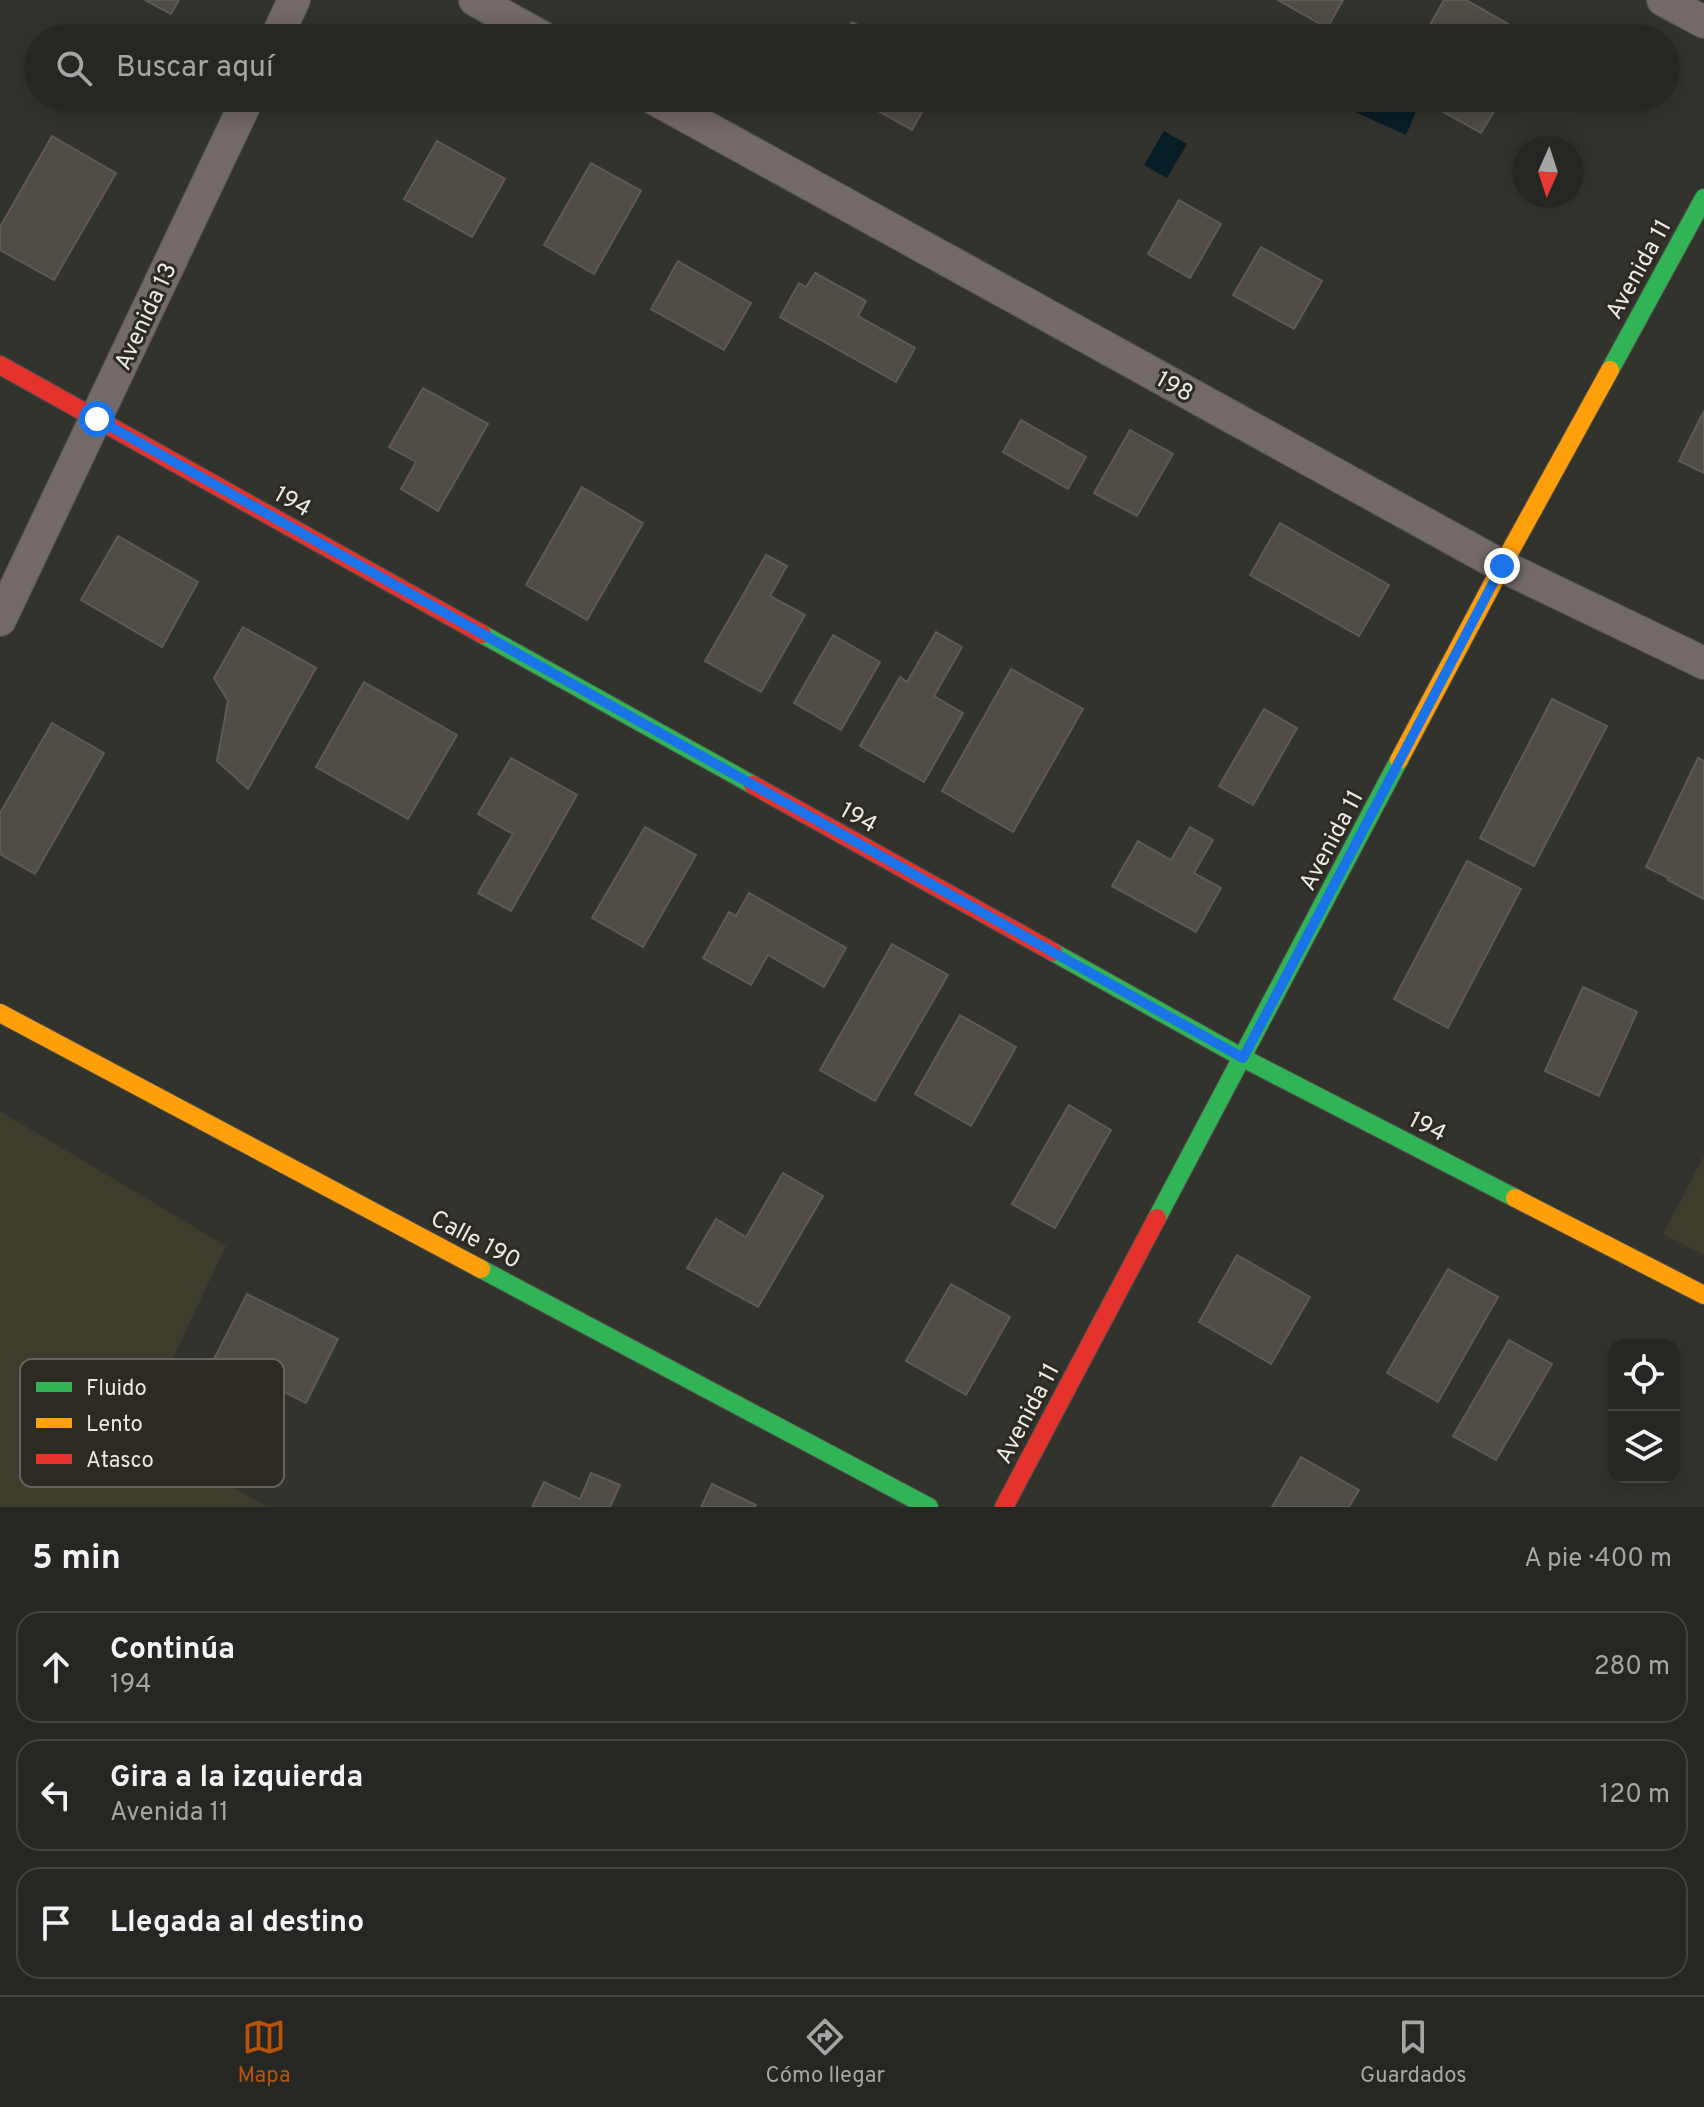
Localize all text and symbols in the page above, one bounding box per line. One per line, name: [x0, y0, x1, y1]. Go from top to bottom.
search box: [24, 24, 1680, 112]
icon: search: [52, 46, 96, 90]
text: Buscar aquí: [116, 50, 274, 87]
north arrow: [1512, 136, 1584, 208]
street label: Avenida 11: [1600, 215, 1679, 325]
street label: Avenida 13: [109, 258, 185, 375]
street label: 198: [1150, 365, 1198, 410]
route start: [79, 401, 115, 437]
street label: 194: [268, 480, 316, 525]
route end: [1484, 548, 1520, 584]
street label: Avenida 11: [1294, 785, 1372, 896]
street label: 194: [834, 796, 882, 841]
street label: 194: [1403, 1106, 1451, 1150]
street label: Calle 190: [425, 1205, 525, 1277]
map controls: [1608, 1339, 1680, 1483]
button: locate: [1608, 1339, 1680, 1411]
street label: Avenida 11: [990, 1358, 1068, 1469]
legend: [20, 1359, 284, 1487]
text: Fluido: [86, 1376, 147, 1403]
button: layers: [1608, 1411, 1680, 1483]
text: Lento: [86, 1412, 143, 1439]
text: Atasco: [86, 1448, 154, 1475]
text: 5 min: [32, 1538, 121, 1581]
text: A pie · 400 m: [1524, 1543, 1672, 1576]
text: Continúa: [110, 1632, 235, 1669]
icon: ahead: [34, 1645, 78, 1689]
text: 280 m: [1594, 1651, 1670, 1684]
text: 194: [110, 1669, 151, 1702]
text: Gira a la izquierda: [110, 1760, 363, 1797]
icon: left: [34, 1773, 78, 1817]
text: 120 m: [1600, 1779, 1670, 1812]
text: Avenida 11: [110, 1797, 229, 1830]
icon: arrive: [34, 1901, 78, 1945]
text: Llegada al destino: [110, 1905, 364, 1942]
tab: Mapa: [237, 2015, 291, 2090]
tab: Cómo llegar: [765, 2015, 885, 2090]
tab: Guardados: [1360, 2015, 1467, 2090]

